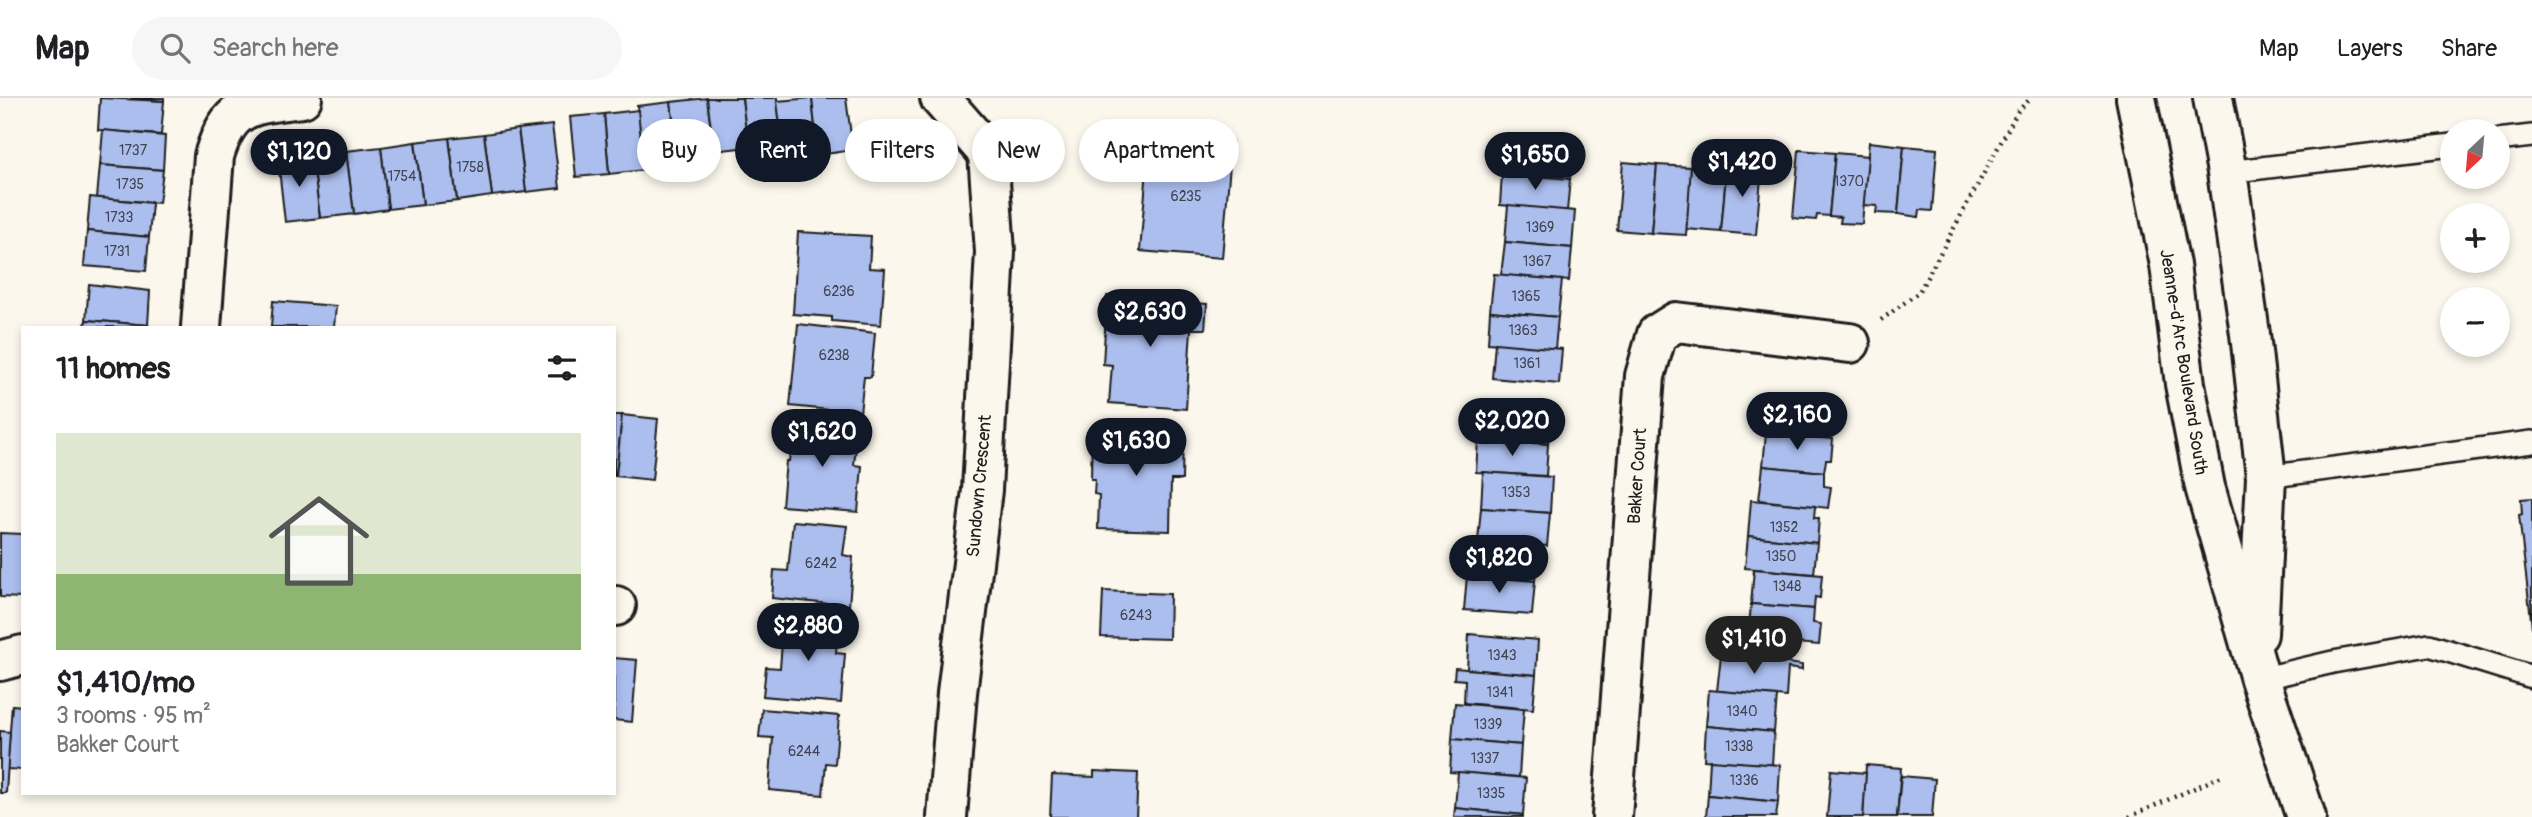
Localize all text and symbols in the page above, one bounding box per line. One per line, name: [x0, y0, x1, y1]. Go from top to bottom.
search box: [132, 17, 622, 80]
text: Map: [35, 28, 90, 69]
icon: search: [156, 29, 194, 67]
text: Search here: [212, 32, 339, 64]
text: Map: [2259, 34, 2299, 63]
text: Layers: [2337, 34, 2403, 63]
text: Share: [2441, 34, 2497, 63]
chip: Buy: [637, 119, 721, 182]
chip: Rent: [735, 119, 831, 182]
chip: Filters: [845, 119, 958, 182]
chip: New: [972, 119, 1065, 182]
chip: Apartment: [1079, 119, 1239, 182]
north arrow: [2440, 119, 2510, 189]
map controls: [2440, 119, 2510, 357]
pin: $1,120: [242, 130, 356, 189]
pin: $1,650: [1478, 132, 1592, 192]
text: $1,120: [267, 137, 331, 166]
text: $1,650: [1501, 140, 1569, 169]
pin: $1,420: [1685, 140, 1799, 199]
house number: 1737: [119, 142, 148, 159]
text: $1,420: [1707, 147, 1777, 176]
house number: 1758: [456, 159, 484, 176]
house number: 1754: [388, 168, 416, 185]
house number: 1370: [1834, 173, 1864, 190]
house number: 1735: [116, 176, 144, 193]
house number: 6235: [1171, 188, 1201, 205]
button: +: [2440, 203, 2510, 273]
house number: 1733: [105, 209, 133, 226]
house number: 1369: [1526, 219, 1554, 236]
house number: 1731: [104, 243, 130, 260]
street label: Jeanne-d'Arc Boulevard South: [2154, 248, 2213, 476]
house number: 1367: [1523, 253, 1552, 270]
house number: 6236: [823, 283, 855, 300]
button: −: [2440, 287, 2510, 357]
house number: 1365: [1511, 288, 1541, 305]
pin: $2,630: [1093, 289, 1207, 349]
text: $2,630: [1113, 297, 1187, 326]
house number: 1363: [1508, 322, 1538, 339]
house number: 6238: [819, 347, 849, 364]
icon: filters: [543, 349, 581, 387]
text: 11 homes: [56, 350, 170, 387]
house number: 1361: [1514, 355, 1540, 372]
pin: $2,160: [1740, 392, 1854, 452]
pin: $2,020: [1455, 398, 1569, 458]
text: $2,160: [1762, 400, 1832, 429]
text: $2,020: [1474, 406, 1550, 435]
pin: $1,620: [765, 410, 879, 469]
street label: Sundown Crescent: [962, 413, 997, 558]
text: $1,620: [787, 417, 857, 446]
pin: $1,630: [1079, 418, 1193, 478]
text: $1,630: [1101, 426, 1171, 455]
street label: Bakker Court: [1623, 426, 1652, 525]
icon: home: [256, 478, 382, 604]
house number: 1353: [1502, 484, 1531, 501]
house number: 1352: [1770, 519, 1799, 536]
pin: $1,820: [1442, 536, 1556, 595]
text: $1,820: [1465, 543, 1533, 572]
house number: 1350: [1766, 548, 1796, 565]
house number: 6242: [805, 555, 837, 572]
house number: 1348: [1773, 578, 1801, 595]
pin: $2,880: [751, 603, 865, 663]
house number: 6243: [1120, 607, 1152, 624]
text: $2,880: [773, 611, 843, 640]
pin: $1,410: [1697, 616, 1811, 676]
text: $1,410: [1721, 624, 1787, 653]
house number: 1343: [1487, 647, 1517, 664]
text: $1,410/mo: [56, 664, 195, 701]
house number: 1341: [1487, 684, 1513, 701]
text: 3 rooms · 95 m²: [56, 701, 211, 730]
house number: 1340: [1727, 703, 1757, 720]
house number: 1339: [1474, 716, 1502, 733]
text: Bakker Court: [56, 730, 179, 759]
house number: 1338: [1725, 738, 1753, 755]
house number: 6244: [788, 743, 820, 760]
house number: 1337: [1471, 750, 1500, 767]
house number: 1336: [1729, 772, 1759, 789]
house number: 1335: [1477, 785, 1505, 802]

